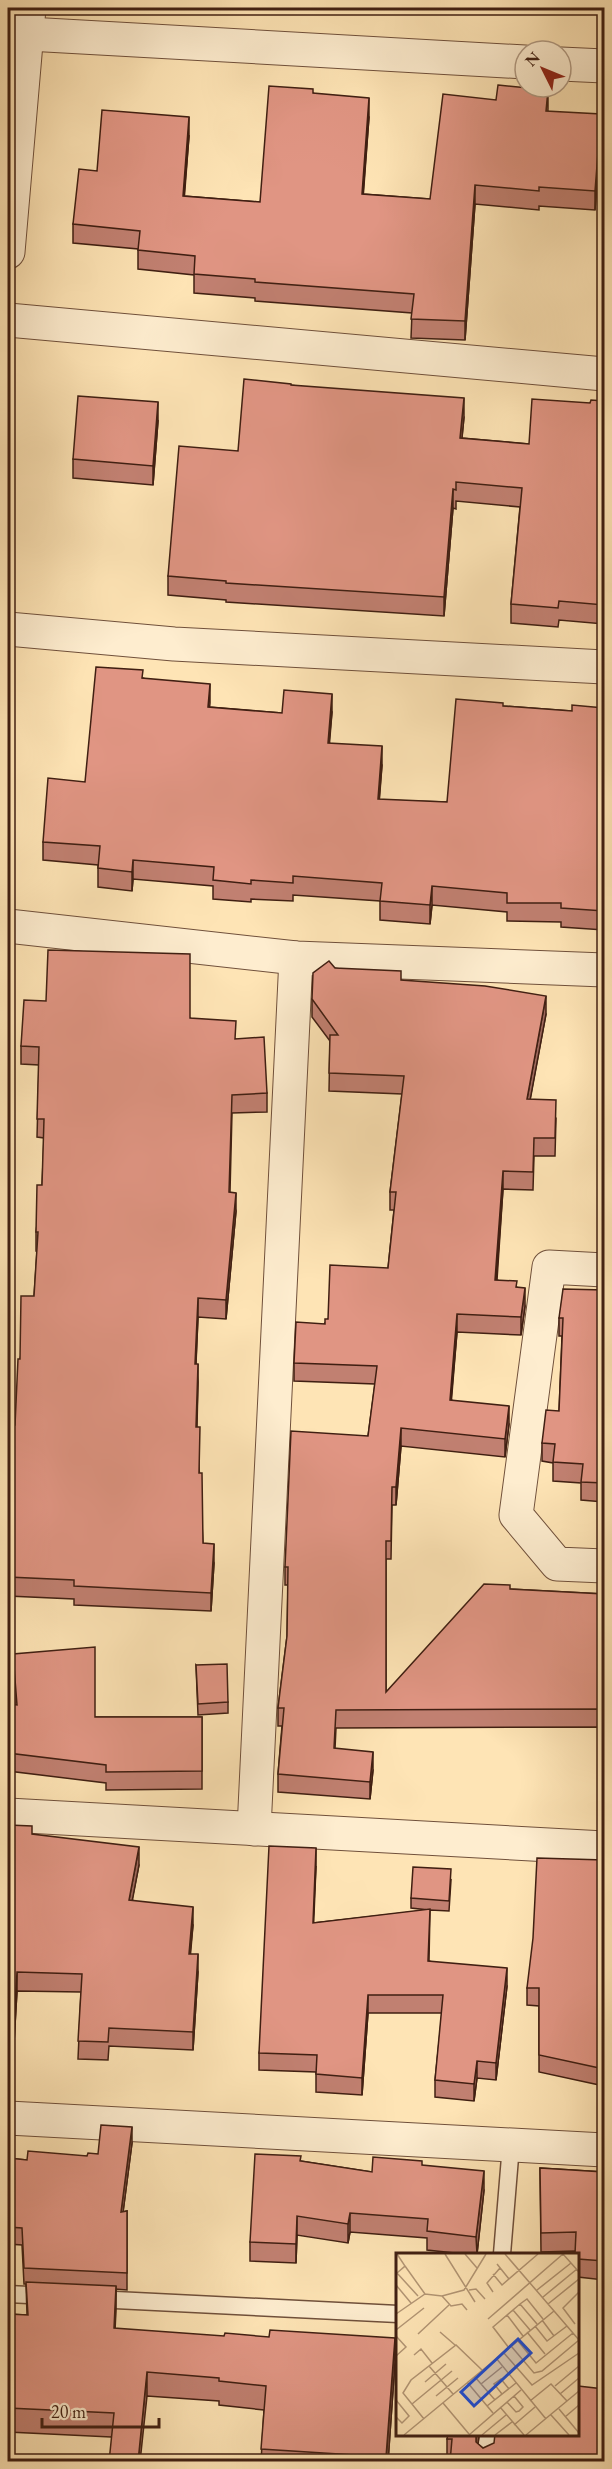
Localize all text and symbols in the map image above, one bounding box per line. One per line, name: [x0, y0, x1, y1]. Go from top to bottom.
north arrow: [513, 39, 573, 99]
text: N: [520, 47, 545, 71]
inset map: [396, 2253, 579, 2436]
scale bar: [42, 2391, 159, 2429]
text: 20 m: [51, 2400, 86, 2423]

